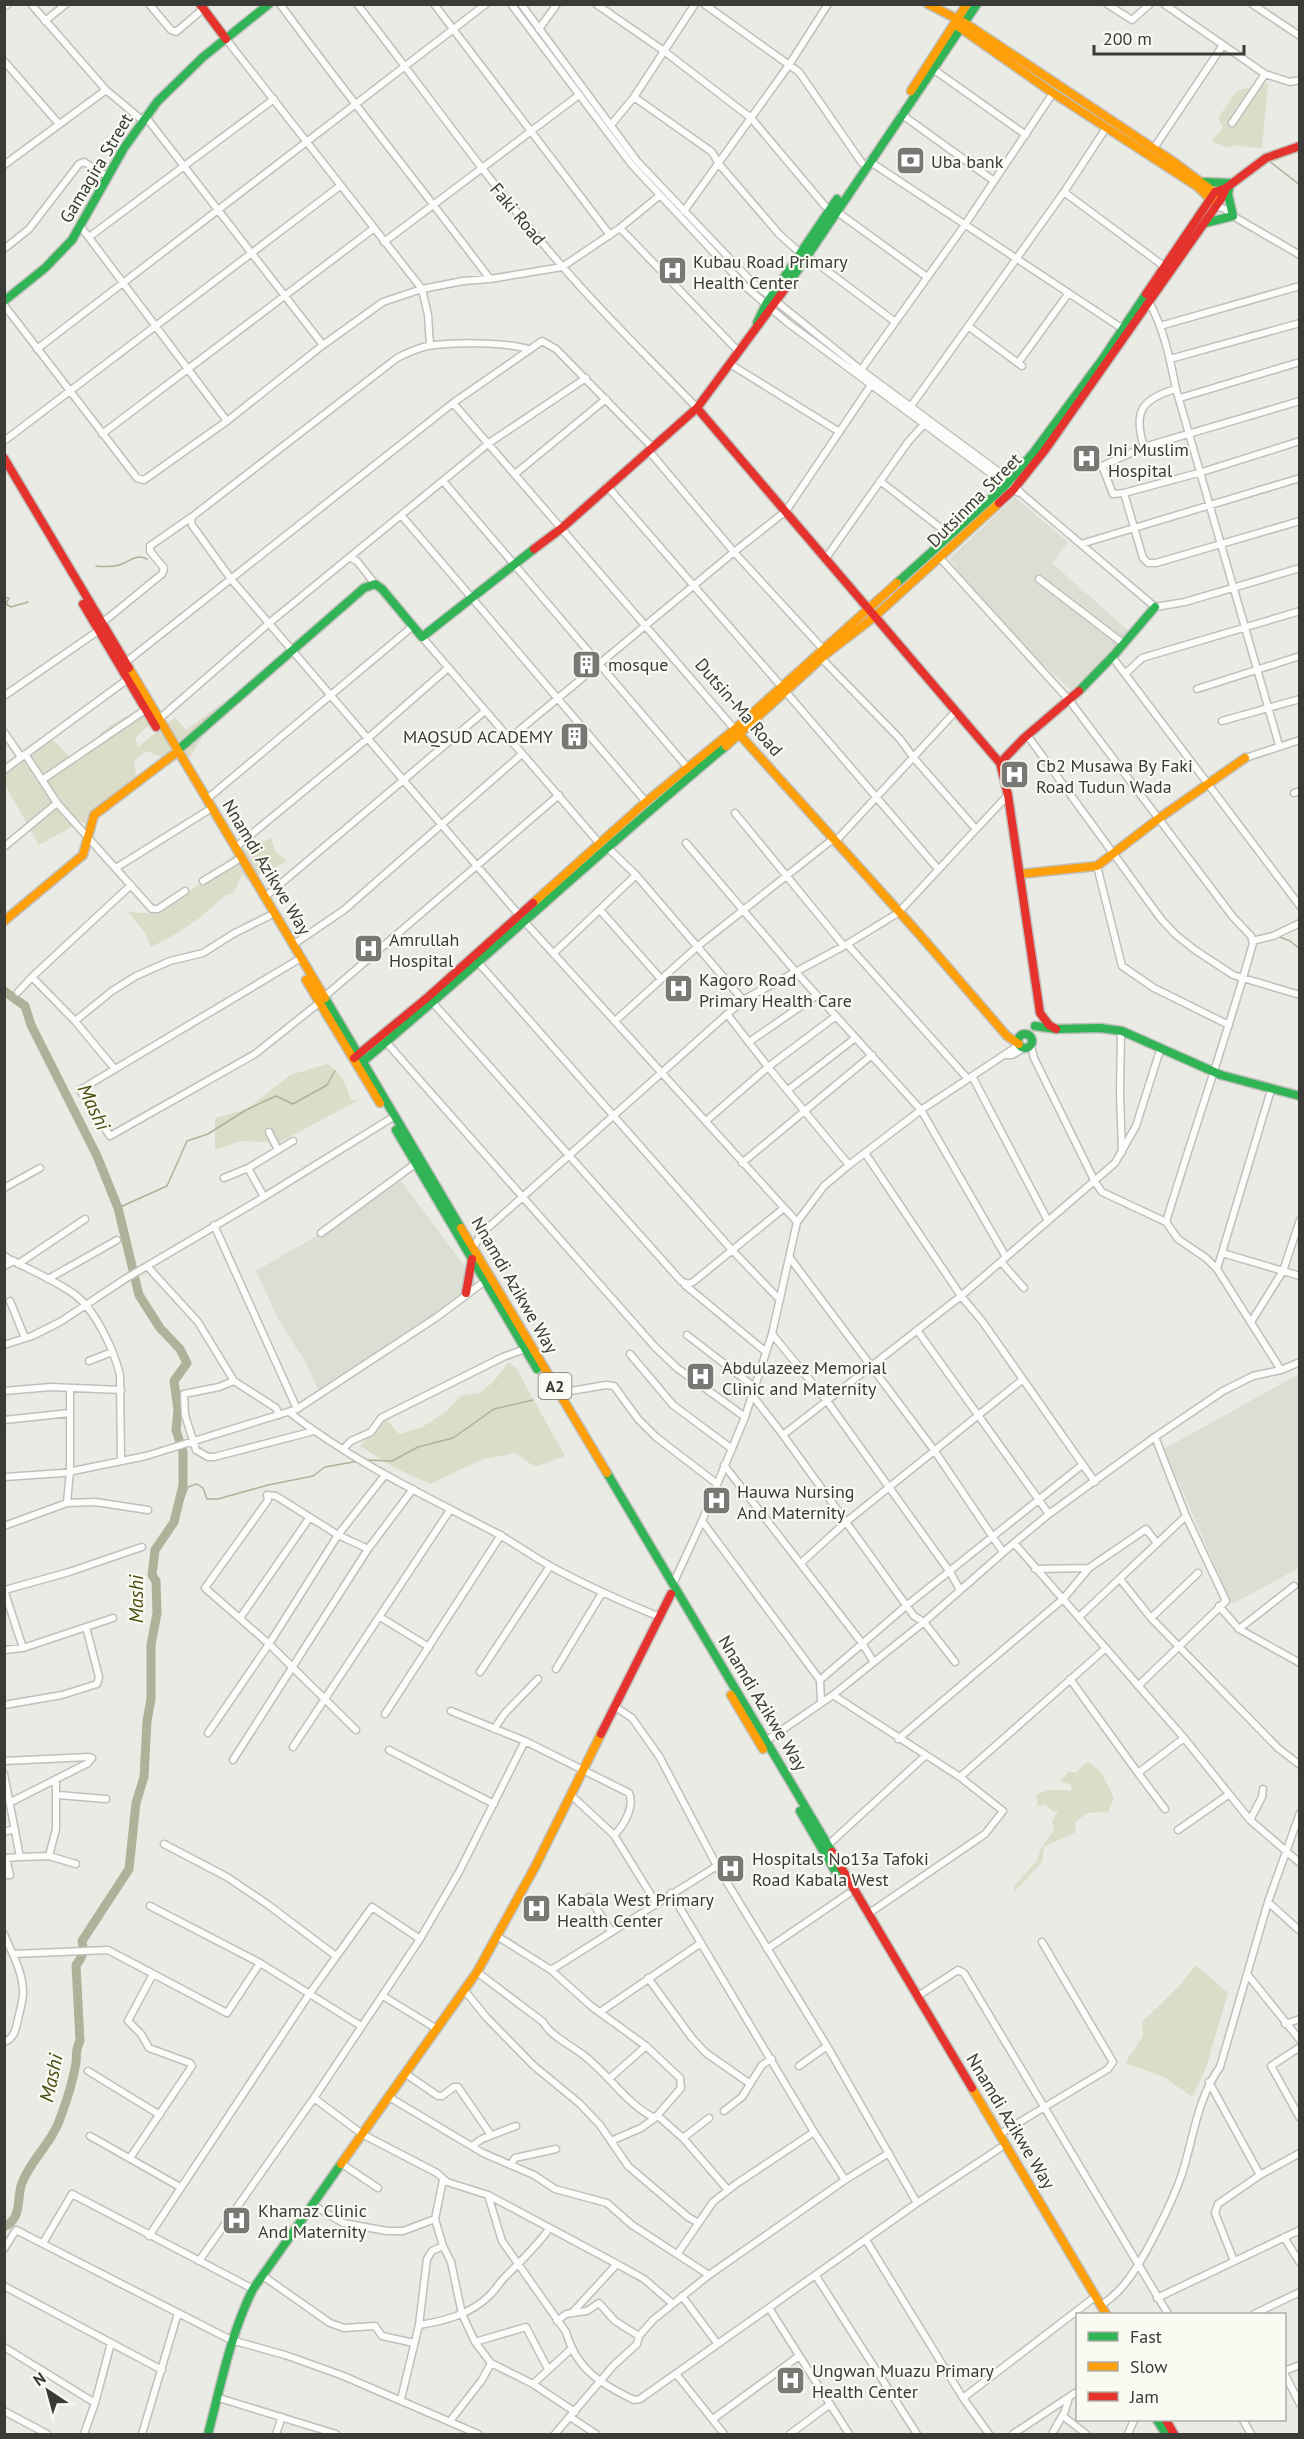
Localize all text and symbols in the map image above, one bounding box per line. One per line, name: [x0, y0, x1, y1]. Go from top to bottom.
scale bar: [1094, 18, 1244, 56]
text: 200 m: [1103, 27, 1152, 50]
street label: Gamagira Street: [54, 109, 138, 227]
bank icon: Uba bank: [894, 145, 926, 177]
place label: Uba bank: [931, 150, 1004, 173]
street label: Faki Road: [485, 178, 551, 250]
place label: Kubau Road Primary Health Center: [693, 250, 848, 294]
hospital icon: Kubau Road Primary Health Center: [656, 255, 688, 287]
place label: Jni Muslim Hospital: [1107, 438, 1189, 482]
hospital icon: Jni Muslim Hospital: [1071, 443, 1103, 475]
street label: Dutsinma Street: [922, 448, 1026, 552]
building icon: mosque: [571, 648, 603, 680]
place label: mosque: [608, 653, 668, 676]
street label: Dutsin-Ma Road: [690, 653, 788, 761]
building icon: MAQSUD ACADEMY: [558, 720, 590, 752]
place label: MAQSUD ACADEMY: [403, 725, 553, 748]
place label: Cb2 Musawa By Faki Road Tudun Wada: [1036, 754, 1193, 798]
hospital icon: Cb2 Musawa By Faki Road Tudun Wada: [999, 759, 1031, 791]
street label: Nnamdi Azikwe Way: [217, 795, 317, 939]
place label: Amrullah Hospital: [389, 928, 459, 972]
hospital icon: Amrullah Hospital: [352, 933, 384, 965]
place label: Kagoro Road Primary Health Care: [699, 968, 852, 1012]
hospital icon: Kagoro Road Primary Health Care: [662, 973, 694, 1005]
water label: Mashi: [72, 1079, 117, 1135]
street label: Nnamdi Azikwe Way: [467, 1213, 564, 1358]
place label: Abdulazeez Memorial Clinic and Maternity: [722, 1356, 887, 1400]
hospital icon: Abdulazeez Memorial Clinic and Maternity: [685, 1361, 717, 1393]
road number: A2: [538, 1373, 572, 1399]
place label: Hauwa Nursing And Maternity: [737, 1480, 855, 1524]
hospital icon: Hauwa Nursing And Maternity: [700, 1485, 732, 1517]
water label: Mashi: [123, 1574, 149, 1623]
street label: Nnamdi Azikwe Way: [713, 1631, 813, 1775]
place label: Hospitals No13a Tafoki Road Kabala West: [752, 1847, 929, 1891]
hospital icon: Hospitals No13a Tafoki Road Kabala West: [715, 1852, 747, 1884]
place label: Kabala West Primary Health Center: [557, 1888, 715, 1932]
hospital icon: Kabala West Primary Health Center: [520, 1893, 552, 1925]
street label: Nnamdi Azikwe Way: [961, 2049, 1061, 2193]
water label: Mashi: [33, 2051, 69, 2104]
place label: Khamaz Clinic And Maternity: [258, 2199, 367, 2243]
hospital icon: Khamaz Clinic And Maternity: [221, 2204, 253, 2236]
legend: [1076, 2313, 1286, 2421]
text: Fast: [1130, 2325, 1162, 2348]
text: Slow: [1130, 2355, 1168, 2378]
place label: Ungwan Muazu Primary Health Center: [812, 2359, 995, 2403]
north arrow: [18, 2361, 78, 2421]
hospital icon: Ungwan Muazu Primary Health Center: [775, 2364, 807, 2396]
text: N: [29, 2368, 49, 2390]
text: Jam: [1129, 2385, 1159, 2408]

